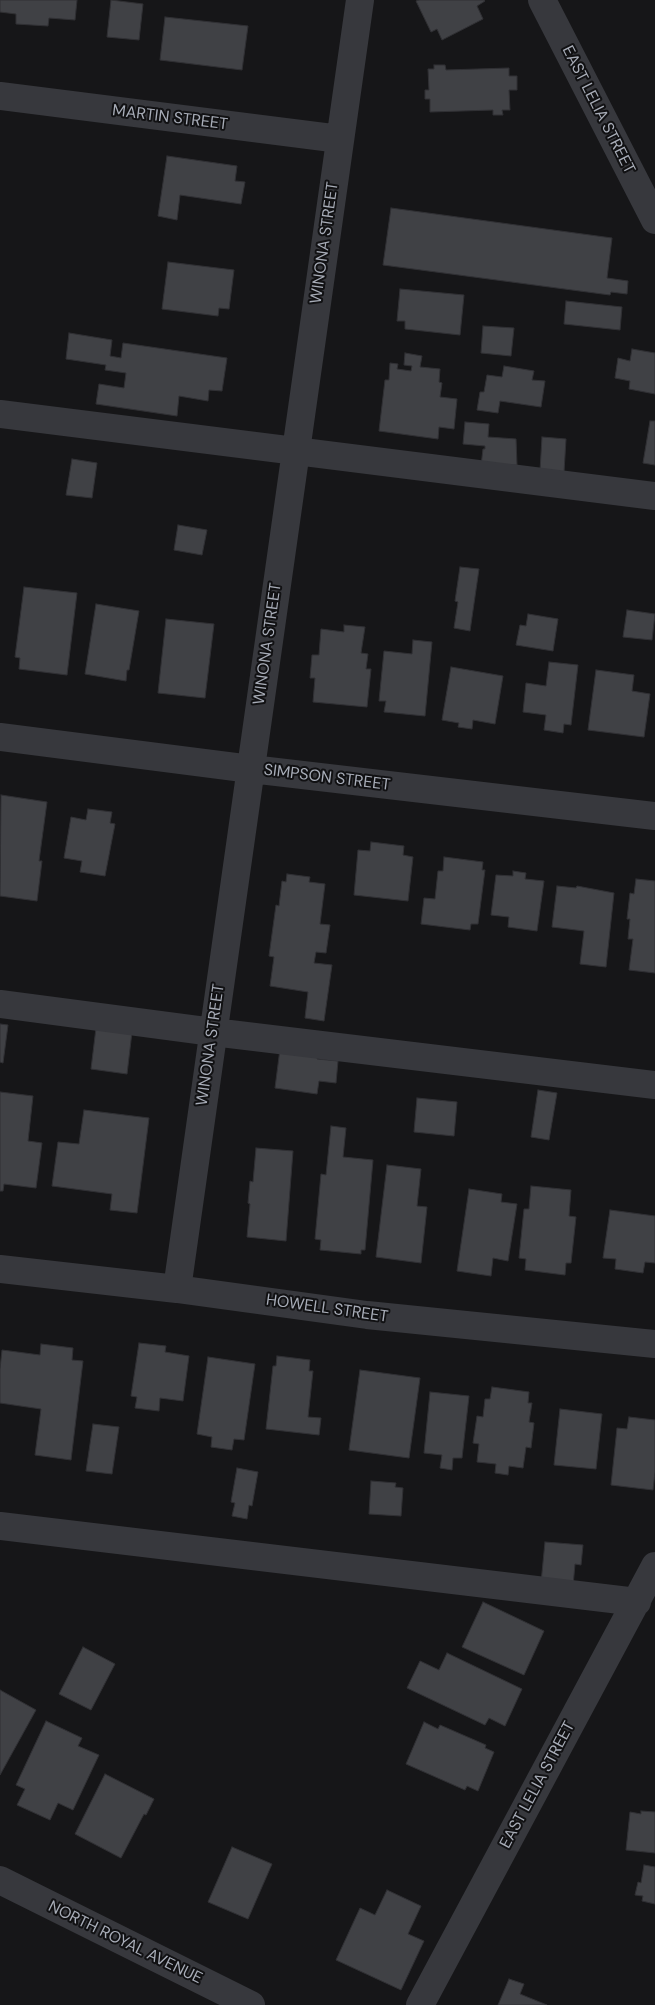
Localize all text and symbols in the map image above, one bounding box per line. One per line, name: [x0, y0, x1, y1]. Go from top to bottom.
street label: EAST LELIA STREET: [557, 43, 639, 177]
street label: MARTIN STREET: [111, 101, 229, 135]
street label: WINONA STREET: [307, 181, 343, 305]
street label: WINONA STREET: [250, 582, 286, 706]
street label: SIMPSON STREET: [263, 761, 391, 795]
street label: WINONA STREET: [193, 983, 229, 1107]
street label: HOWELL STREET: [265, 1291, 389, 1327]
street label: EAST LELIA STREET: [496, 1718, 580, 1852]
street label: NORTH ROYAL AVENUE: [45, 1897, 205, 1989]

